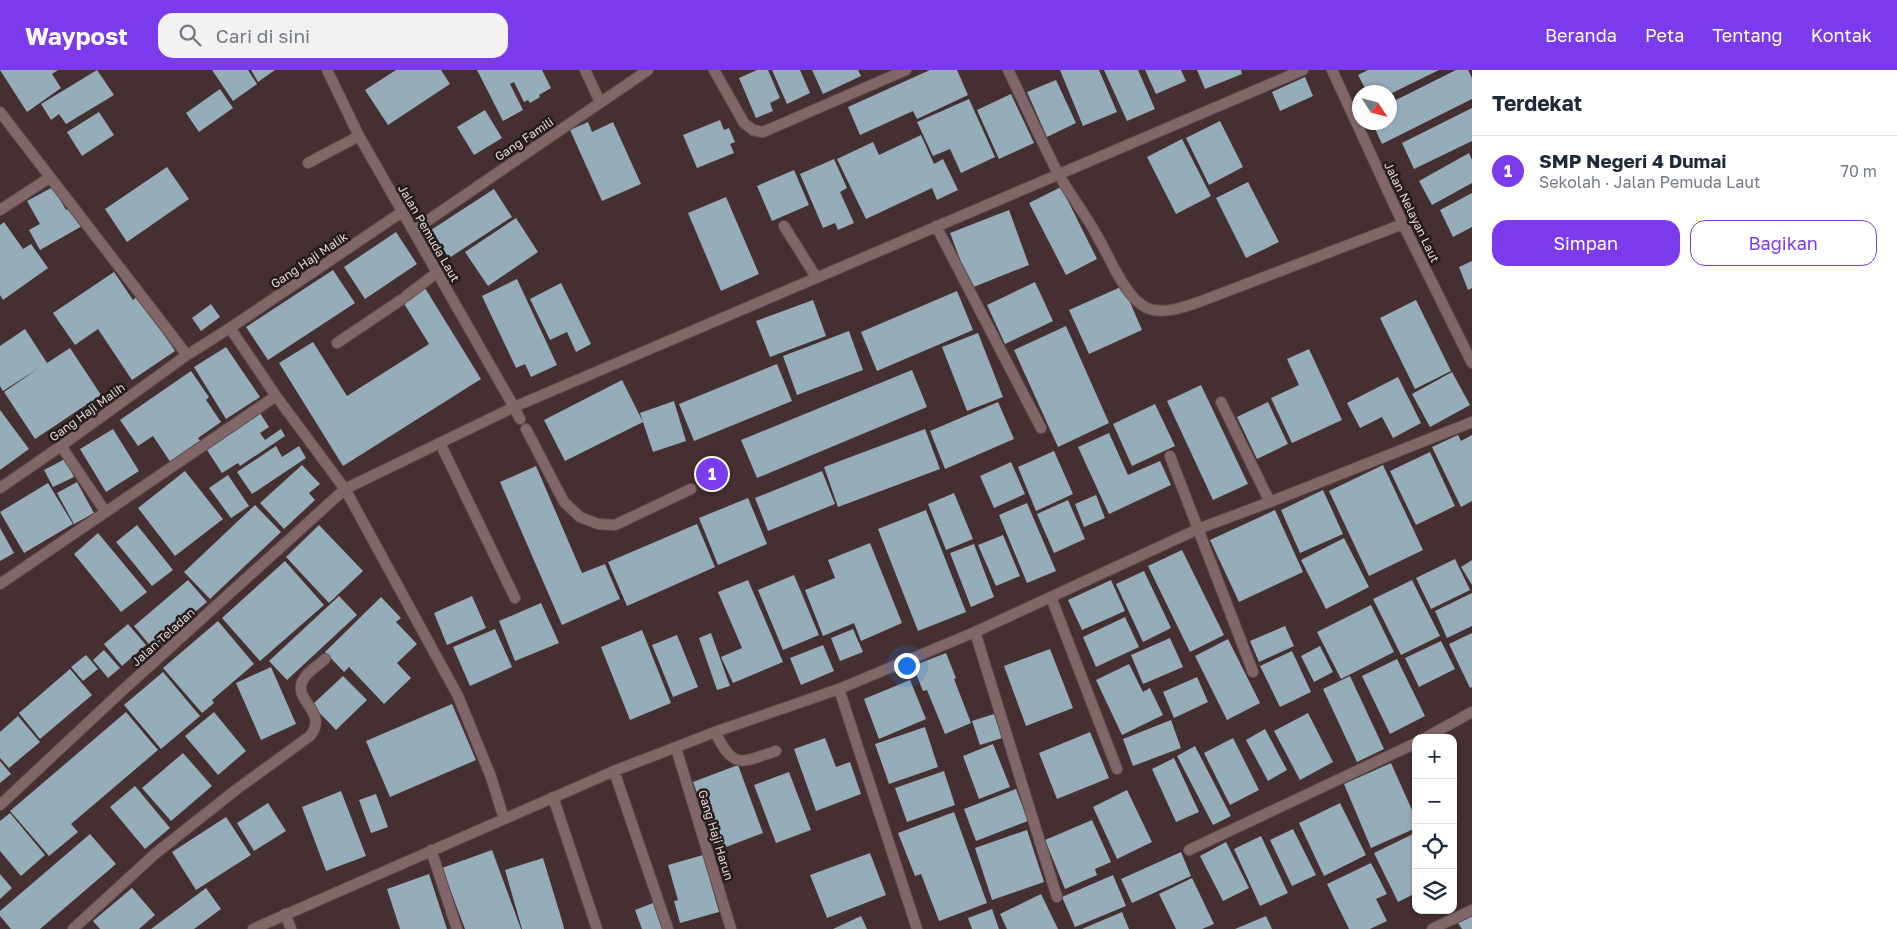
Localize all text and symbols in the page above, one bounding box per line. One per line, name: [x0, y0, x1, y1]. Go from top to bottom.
search box: [158, 13, 508, 58]
text: Waypost: [25, 21, 128, 50]
icon: search: [176, 21, 204, 49]
text: Cari di sini: [216, 24, 310, 47]
text: Beranda: [1545, 24, 1617, 46]
text: Peta: [1645, 24, 1684, 46]
text: Tentang: [1712, 24, 1783, 46]
text: Kontak: [1811, 24, 1872, 46]
north arrow: [1352, 85, 1397, 130]
text: Terdekat: [1492, 90, 1582, 116]
street label: Gang Famili: [492, 114, 556, 164]
text: SMP Negeri 4 Dumai: [1539, 149, 1726, 172]
street label: Jalan Nelayan Laut: [1381, 159, 1443, 265]
text: 1: [1504, 161, 1512, 181]
text: 70 m: [1840, 161, 1877, 181]
text: Sekolah · Jalan Pemuda Laut: [1539, 172, 1760, 192]
street label: Jalan Pemuda Laut: [395, 182, 463, 285]
button: Simpan: [1492, 220, 1680, 266]
button: Bagikan: [1690, 220, 1877, 266]
street label: Gang Haji Malik: [268, 229, 350, 291]
street label: Gang Haji Malih: [46, 380, 128, 444]
pin: 1: [696, 455, 728, 493]
street label: Jalan Teladan: [128, 605, 198, 669]
your location: [894, 653, 920, 679]
map controls: [1412, 734, 1457, 914]
button: +: [1412, 734, 1457, 779]
button: −: [1412, 779, 1457, 824]
street label: Gang Haji Harun: [695, 788, 737, 882]
button: locate: [1412, 824, 1457, 869]
button: layers: [1412, 869, 1457, 914]

